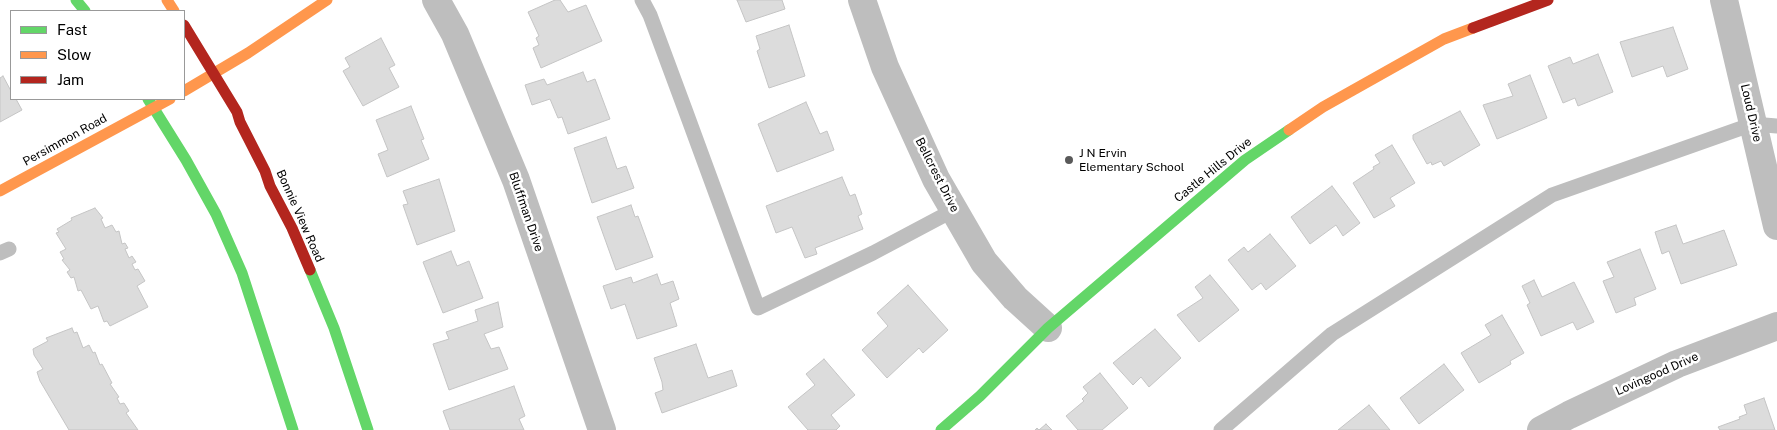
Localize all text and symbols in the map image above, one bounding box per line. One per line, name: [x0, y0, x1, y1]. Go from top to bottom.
legend: [10, 10, 185, 100]
text: Fast: [57, 21, 87, 38]
text: Slow: [57, 46, 91, 63]
text: Jam: [57, 71, 84, 88]
street label: Loud Drive: [1737, 83, 1765, 143]
street label: Persimmon Road: [20, 111, 110, 169]
street label: Castle Hills Drive: [1171, 134, 1255, 206]
street label: Bellcrest Drive: [912, 135, 962, 215]
place label: J N Ervin Elementary School: [1079, 146, 1184, 174]
marker: J N Ervin Elementary School: [1063, 154, 1075, 166]
street label: Bonnie View Road: [273, 167, 327, 265]
street label: Bluffman Drive: [506, 170, 546, 254]
street label: Lovingood Drive: [1613, 349, 1701, 399]

